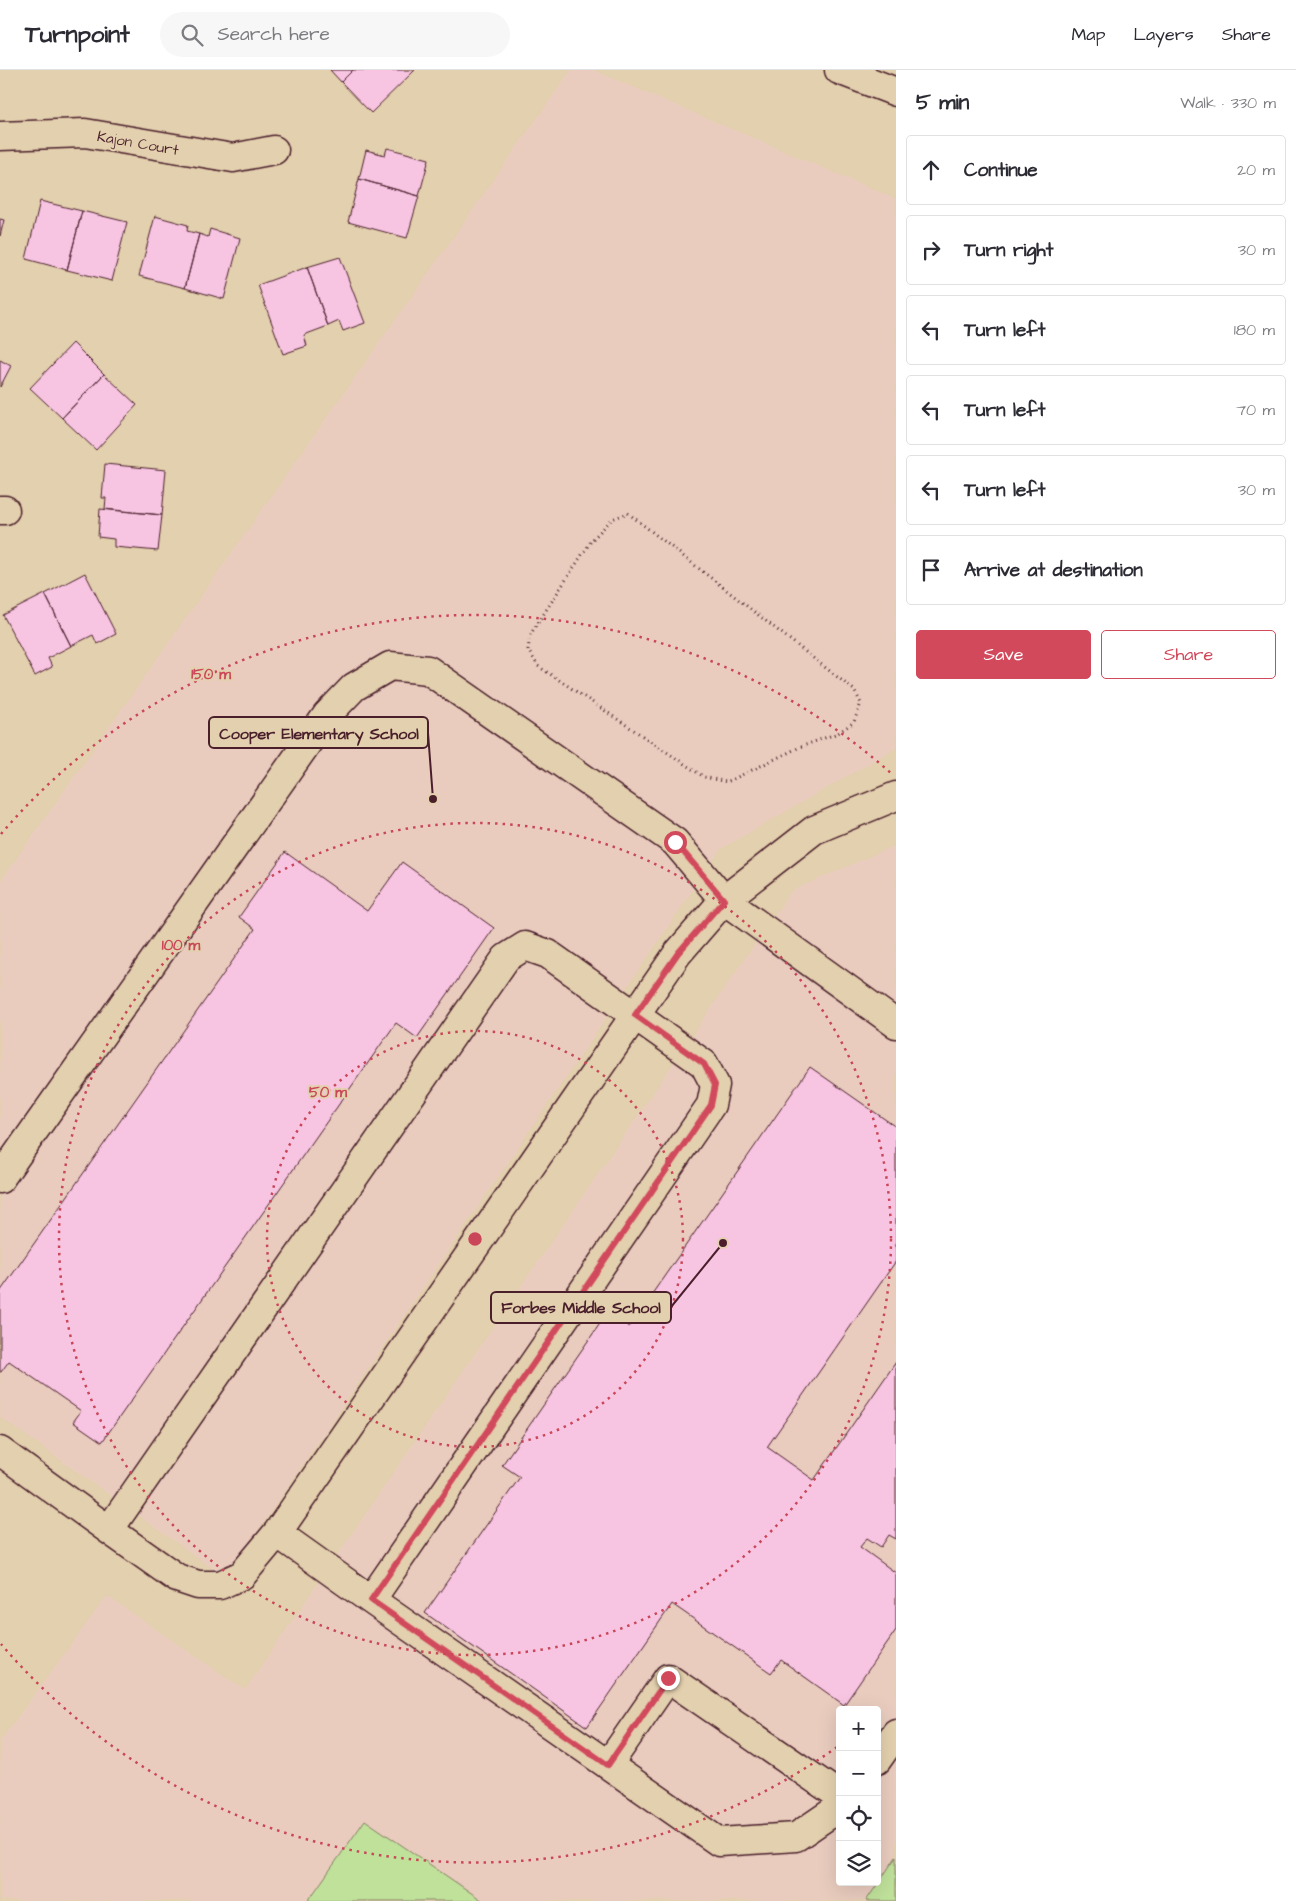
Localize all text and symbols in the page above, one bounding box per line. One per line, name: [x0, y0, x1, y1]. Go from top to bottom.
search box: [160, 12, 510, 57]
text: Turnpoint: [25, 18, 130, 52]
icon: search: [178, 21, 206, 49]
text: Search here: [218, 21, 330, 48]
text: Map: [1071, 22, 1105, 47]
text: Layers: [1133, 22, 1194, 47]
text: Share: [1222, 22, 1271, 47]
text: 5 min: [916, 88, 969, 117]
text: Walk · 330 m: [1180, 92, 1276, 114]
street label: Kajon Court: [96, 126, 180, 161]
icon: ahead: [917, 156, 945, 184]
text: Continue: [964, 157, 1038, 184]
text: 20 m: [1237, 159, 1275, 181]
icon: right: [917, 236, 945, 264]
text: Turn right: [964, 237, 1053, 264]
text: 30 m: [1238, 239, 1275, 261]
icon: left: [917, 316, 945, 344]
text: Turn left: [964, 317, 1045, 344]
text: 180 m: [1234, 319, 1275, 341]
icon: left: [917, 396, 945, 424]
text: Turn left: [964, 397, 1045, 424]
text: 70 m: [1236, 399, 1275, 421]
icon: left: [917, 476, 945, 504]
text: Turn left: [964, 477, 1045, 504]
text: 30 m: [1238, 479, 1275, 501]
icon: arrive: [917, 556, 945, 584]
text: Arrive at destination: [964, 557, 1143, 584]
button: Save: [916, 630, 1091, 679]
button: Share: [1101, 630, 1276, 679]
text: 150 m: [191, 664, 231, 685]
callout: Cooper Elementary School: [209, 717, 428, 748]
text: Cooper Elementary School: [219, 723, 419, 746]
route start: [664, 831, 687, 854]
text: 100 m: [162, 935, 201, 956]
text: 50 m: [309, 1082, 347, 1103]
centre of rings: [466, 1230, 484, 1248]
callout: Forbes Middle School: [491, 1292, 671, 1323]
text: Forbes Middle School: [501, 1297, 661, 1319]
route end: [657, 1667, 680, 1690]
map controls: [836, 1706, 881, 1886]
button: +: [836, 1706, 881, 1751]
button: −: [836, 1751, 881, 1796]
button: locate: [836, 1796, 881, 1841]
button: layers: [836, 1841, 881, 1886]

